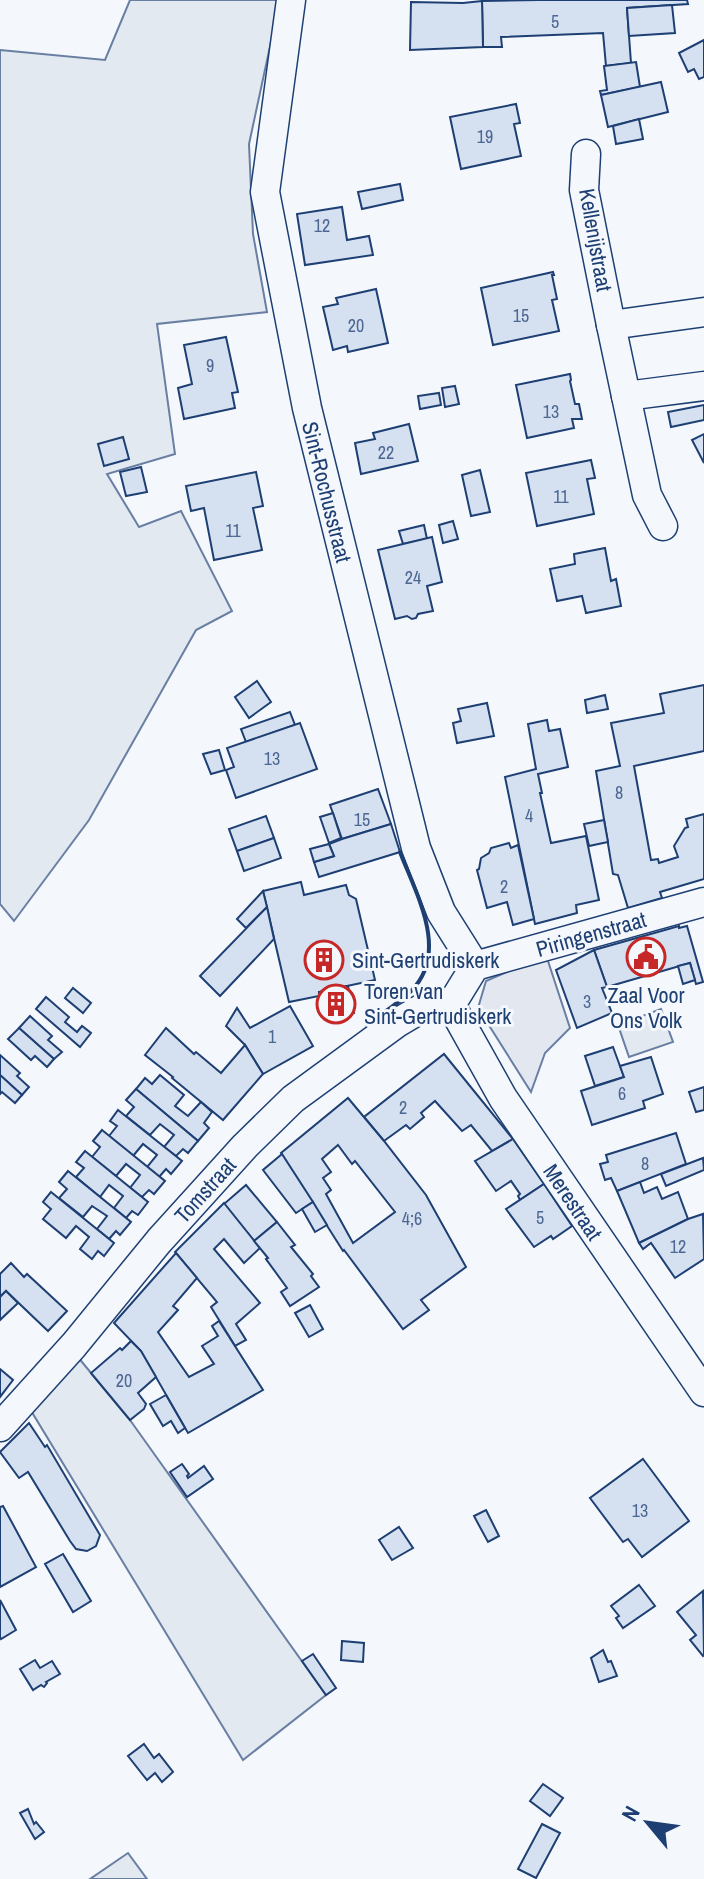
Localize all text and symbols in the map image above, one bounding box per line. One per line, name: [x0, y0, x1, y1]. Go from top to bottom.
house number: 5: [551, 9, 559, 34]
house number: 19: [477, 124, 493, 149]
street label: Kellenijstraat: [572, 186, 620, 294]
house number: 12: [314, 213, 330, 238]
house number: 15: [513, 303, 529, 328]
house number: 20: [348, 313, 364, 338]
house number: 9: [206, 353, 214, 378]
house number: 13: [543, 399, 559, 424]
street label: Sint-Rochusstraat: [295, 418, 359, 566]
house number: 22: [378, 440, 394, 465]
house number: 11: [553, 484, 569, 509]
house number: 11: [225, 518, 241, 543]
house number: 24: [405, 565, 421, 590]
house number: 13: [264, 746, 280, 771]
house number: 8: [615, 780, 623, 805]
house number: 4: [525, 803, 533, 828]
house number: 15: [354, 807, 370, 832]
house number: 2: [500, 874, 508, 899]
street label: Piringenstraat: [532, 904, 650, 964]
public building icon: Zaal Voor Ons Volk: [625, 936, 667, 978]
building icon: Sint-Gertrudiskerk: [303, 939, 345, 981]
place label: Sint-Gertrudiskerk: [352, 945, 500, 975]
place label: Toren van Sint-Gertrudiskerk: [364, 976, 512, 1031]
place label: Zaal Voor Ons Volk: [607, 980, 685, 1035]
building icon: Toren van Sint-Gertrudiskerk: [315, 983, 357, 1025]
house number: 3: [583, 989, 591, 1014]
house number: 1: [268, 1024, 277, 1049]
house number: 6: [618, 1081, 626, 1106]
house number: 2: [399, 1095, 407, 1120]
street label: Tomstraat: [167, 1151, 243, 1229]
house number: 8: [641, 1151, 649, 1176]
street label: Merestraat: [536, 1158, 610, 1246]
house number: 5: [536, 1205, 544, 1230]
house number: 4;6: [402, 1206, 422, 1231]
house number: 12: [670, 1234, 686, 1259]
house number: 20: [116, 1368, 132, 1393]
house number: 13: [632, 1498, 648, 1523]
north arrow: [608, 1783, 688, 1863]
text: N: [614, 1800, 647, 1826]

